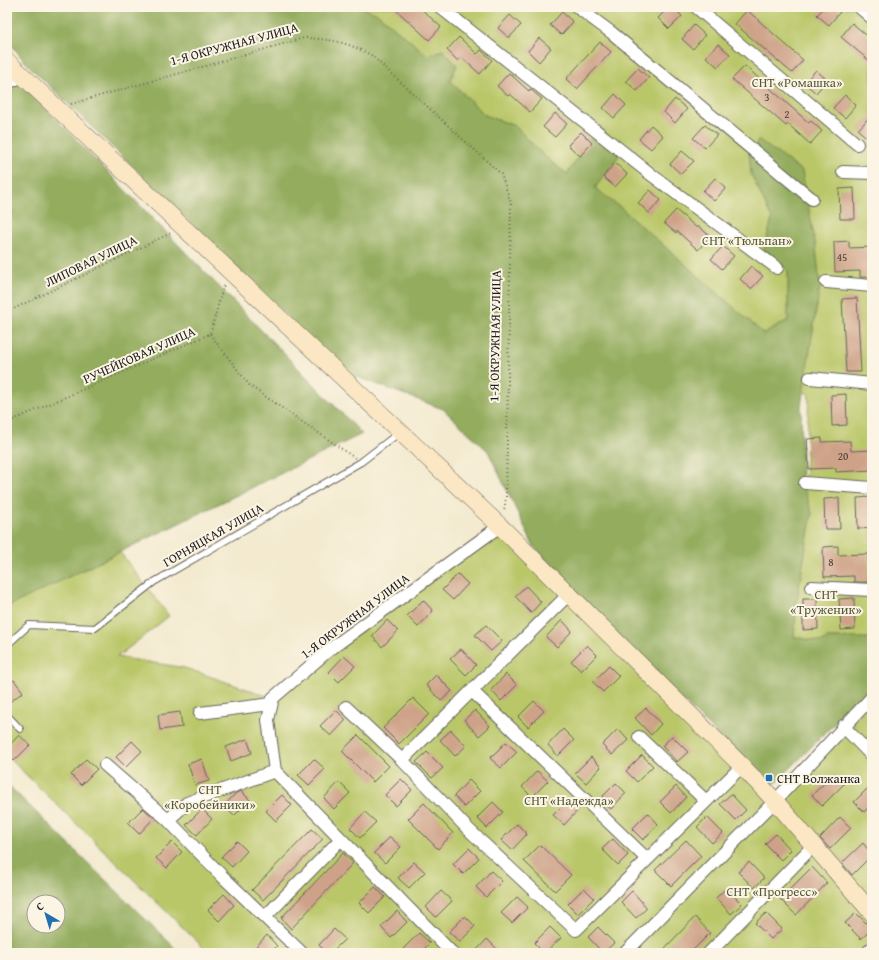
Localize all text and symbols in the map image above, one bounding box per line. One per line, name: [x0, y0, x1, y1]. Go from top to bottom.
street label: 1-Я ОКРУЖНАЯ УЛИЦА: [168, 18, 300, 70]
park label: СНТ «Ромашка»: [752, 73, 842, 92]
house number: 3: [764, 89, 770, 105]
house number: 2: [784, 106, 790, 122]
street label: ЛИПОВАЯ УЛИЦА: [42, 230, 140, 292]
park label: СНТ «Тюльпан»: [702, 231, 792, 250]
house number: 45: [837, 249, 847, 265]
street label: 1-Я ОКРУЖНАЯ УЛИЦА: [484, 270, 506, 402]
street label: РУЧЕЙКОВАЯ УЛИЦА: [80, 322, 198, 388]
house number: 20: [838, 448, 848, 464]
street label: ГОРНЯЦКАЯ УЛИЦА: [159, 498, 267, 572]
house number: 8: [828, 554, 834, 570]
street label: 1-Я ОКРУЖНАЯ УЛИЦА: [297, 569, 413, 663]
park label: СНТ «Труженик»: [790, 585, 862, 619]
place label: СНТ Волжанка: [777, 769, 861, 788]
marker: СНТ Волжанка: [764, 773, 774, 783]
park label: СНТ «Коробейники»: [164, 780, 256, 814]
park label: СНТ «Надежда»: [524, 791, 614, 810]
park label: СНТ «Прогресс»: [727, 882, 817, 901]
north arrow: [26, 894, 66, 934]
text: С: [32, 898, 47, 914]

